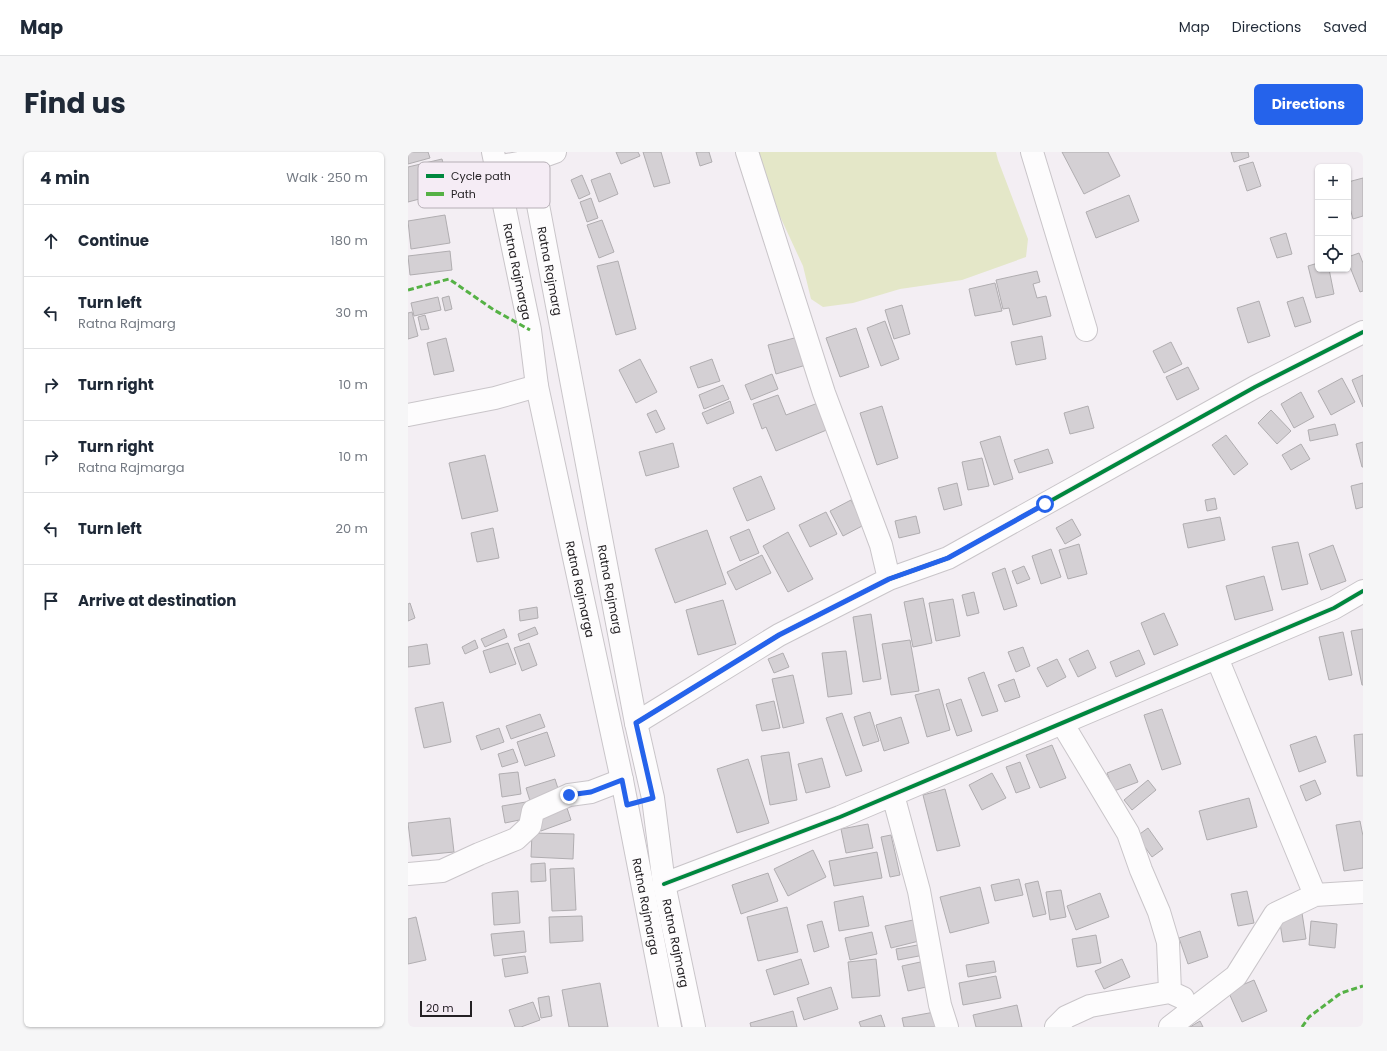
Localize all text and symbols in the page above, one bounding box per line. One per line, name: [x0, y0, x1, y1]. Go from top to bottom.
text: Map: [20, 14, 63, 41]
text: Map: [1179, 17, 1210, 37]
text: Directions: [1232, 17, 1301, 37]
text: Saved: [1323, 17, 1367, 37]
text: Find us: [24, 84, 126, 123]
button: Directions: [1254, 84, 1363, 125]
legend: [418, 162, 550, 208]
map controls: [1315, 164, 1351, 272]
button: +: [1315, 164, 1351, 200]
text: 4 min: [40, 166, 90, 190]
text: Walk · 250 m: [286, 168, 368, 187]
text: Cycle path: [451, 168, 511, 184]
text: Path: [451, 186, 476, 202]
button: −: [1315, 200, 1351, 236]
street label: Ratna Rajmarga: [499, 222, 536, 321]
street label: Ratna Rajmarg: [534, 225, 567, 317]
icon: ahead: [40, 230, 62, 252]
text: Continue: [78, 230, 149, 251]
text: 180 m: [331, 231, 368, 250]
button: locate: [1315, 236, 1351, 272]
text: Turn left: [78, 292, 142, 313]
icon: left: [40, 302, 62, 324]
text: 30 m: [335, 303, 368, 322]
text: Ratna Rajmarg: [78, 314, 176, 333]
icon: right: [40, 374, 62, 396]
text: Turn right: [78, 374, 154, 395]
text: 10 m: [339, 375, 368, 394]
text: Turn right: [78, 436, 154, 457]
icon: right: [40, 446, 62, 468]
text: 10 m: [339, 447, 368, 466]
text: Ratna Rajmarga: [78, 458, 185, 477]
route start: [1036, 495, 1054, 513]
icon: left: [40, 518, 62, 540]
text: Turn left: [78, 518, 142, 539]
text: 20 m: [335, 519, 368, 538]
street label: Ratna Rajmarga: [562, 539, 600, 639]
street label: Ratna Rajmarg: [594, 543, 627, 635]
icon: arrive: [40, 590, 62, 612]
text: Arrive at destination: [78, 590, 236, 611]
route end: [560, 786, 578, 804]
street label: Ratna Rajmarga: [629, 856, 664, 956]
street label: Ratna Rajmarg: [659, 897, 694, 989]
scale bar: [420, 999, 472, 1018]
text: 20 m: [426, 1000, 454, 1016]

